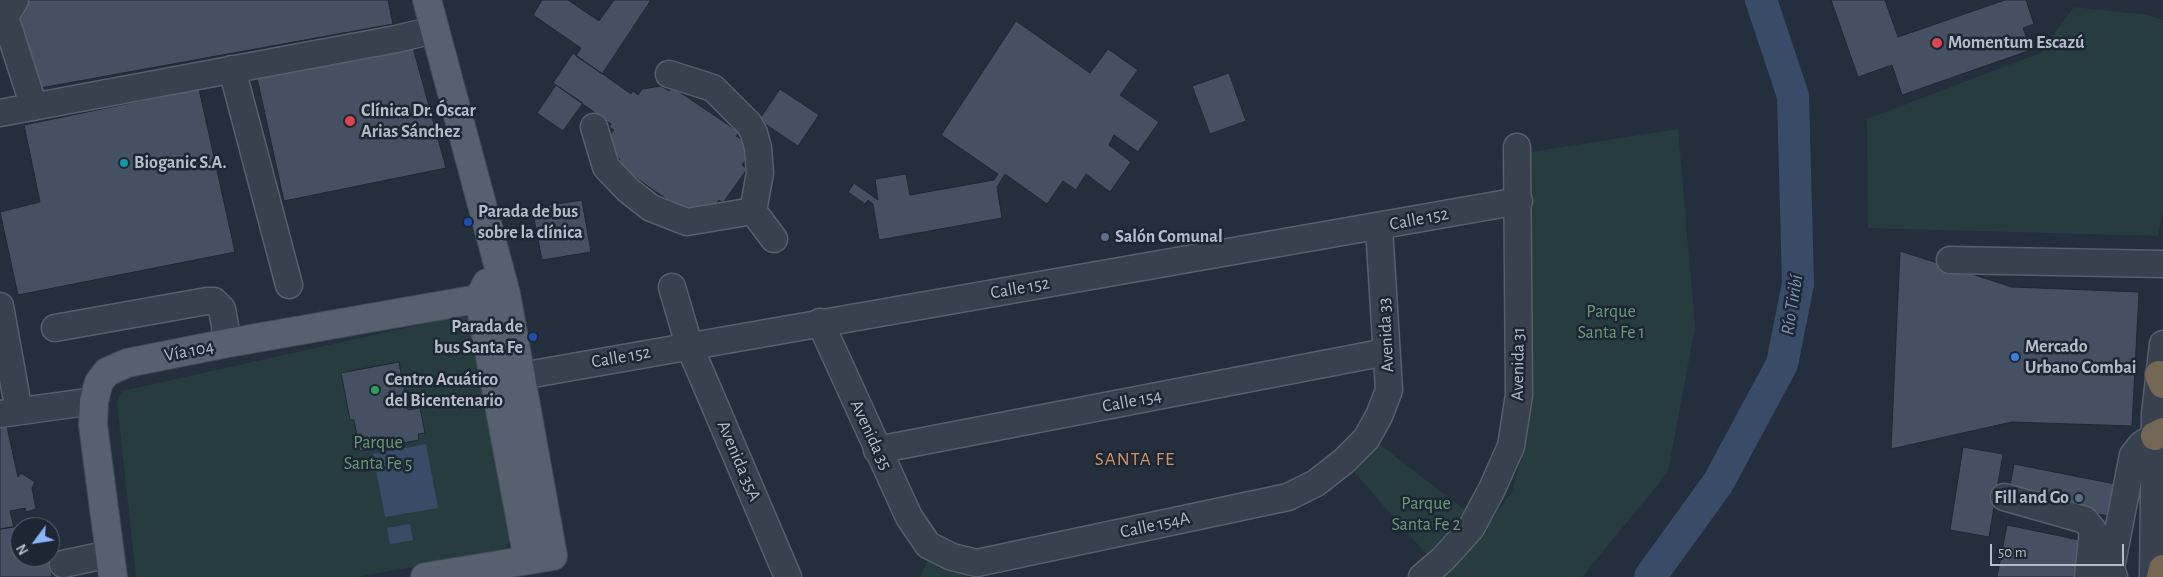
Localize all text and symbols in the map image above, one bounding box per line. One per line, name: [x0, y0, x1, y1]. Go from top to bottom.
place label: Momentum Escazú: [1948, 32, 2085, 54]
marker: Momentum Escazú: [1930, 36, 1944, 50]
place label: Clínica Dr. Óscar Arias Sánchez: [361, 100, 476, 142]
marker: Clínica Dr. Óscar Arias Sánchez: [343, 114, 357, 128]
place label: Bioganic S.A.: [134, 152, 227, 174]
marker: Bioganic S.A.: [118, 157, 130, 169]
place label: Parada de bus sobre la clínica: [478, 201, 583, 243]
street label: Calle 152: [1388, 203, 1450, 235]
marker: Parada de bus sobre la clínica: [462, 216, 474, 228]
place label: Salón Comunal: [1115, 226, 1223, 248]
marker: Salón Comunal: [1099, 231, 1111, 243]
street label: Calle 152: [989, 272, 1051, 304]
water label: Río Tiribí: [1776, 273, 1808, 337]
street label: Avenida 33: [1373, 297, 1399, 373]
park label: Parque Santa Fe 1: [1577, 301, 1645, 344]
place label: Parada de bus Santa Fe: [434, 316, 523, 358]
street label: Avenida 31: [1507, 327, 1529, 401]
marker: Parada de bus Santa Fe: [527, 331, 539, 343]
street label: Vía 104: [162, 336, 216, 366]
place label: Mercado Urbano Combai: [2025, 336, 2136, 378]
street label: Calle 152: [590, 341, 652, 373]
marker: Mercado Urbano Combai: [2009, 351, 2021, 363]
place label: Centro Acuático del Bicentenario: [385, 369, 503, 412]
marker: Centro Acuático del Bicentenario: [369, 384, 381, 396]
street label: Calle 154: [1100, 385, 1164, 417]
street label: Avenida 35: [845, 396, 897, 474]
street label: Avenida 35A: [712, 418, 766, 504]
park label: Parque Santa Fe 5: [344, 432, 412, 474]
district label: SANTA FE: [1094, 448, 1176, 470]
place label: Fill and Go: [1994, 487, 2069, 509]
marker: Fill and Go: [2073, 492, 2085, 504]
park label: Parque Santa Fe 2: [1391, 493, 1461, 536]
street label: Calle 154A: [1118, 507, 1192, 543]
north arrow: [10, 517, 60, 567]
scale bar: [1993, 534, 2127, 566]
text: N: [14, 541, 32, 557]
text: 50 m: [1998, 545, 2027, 560]

